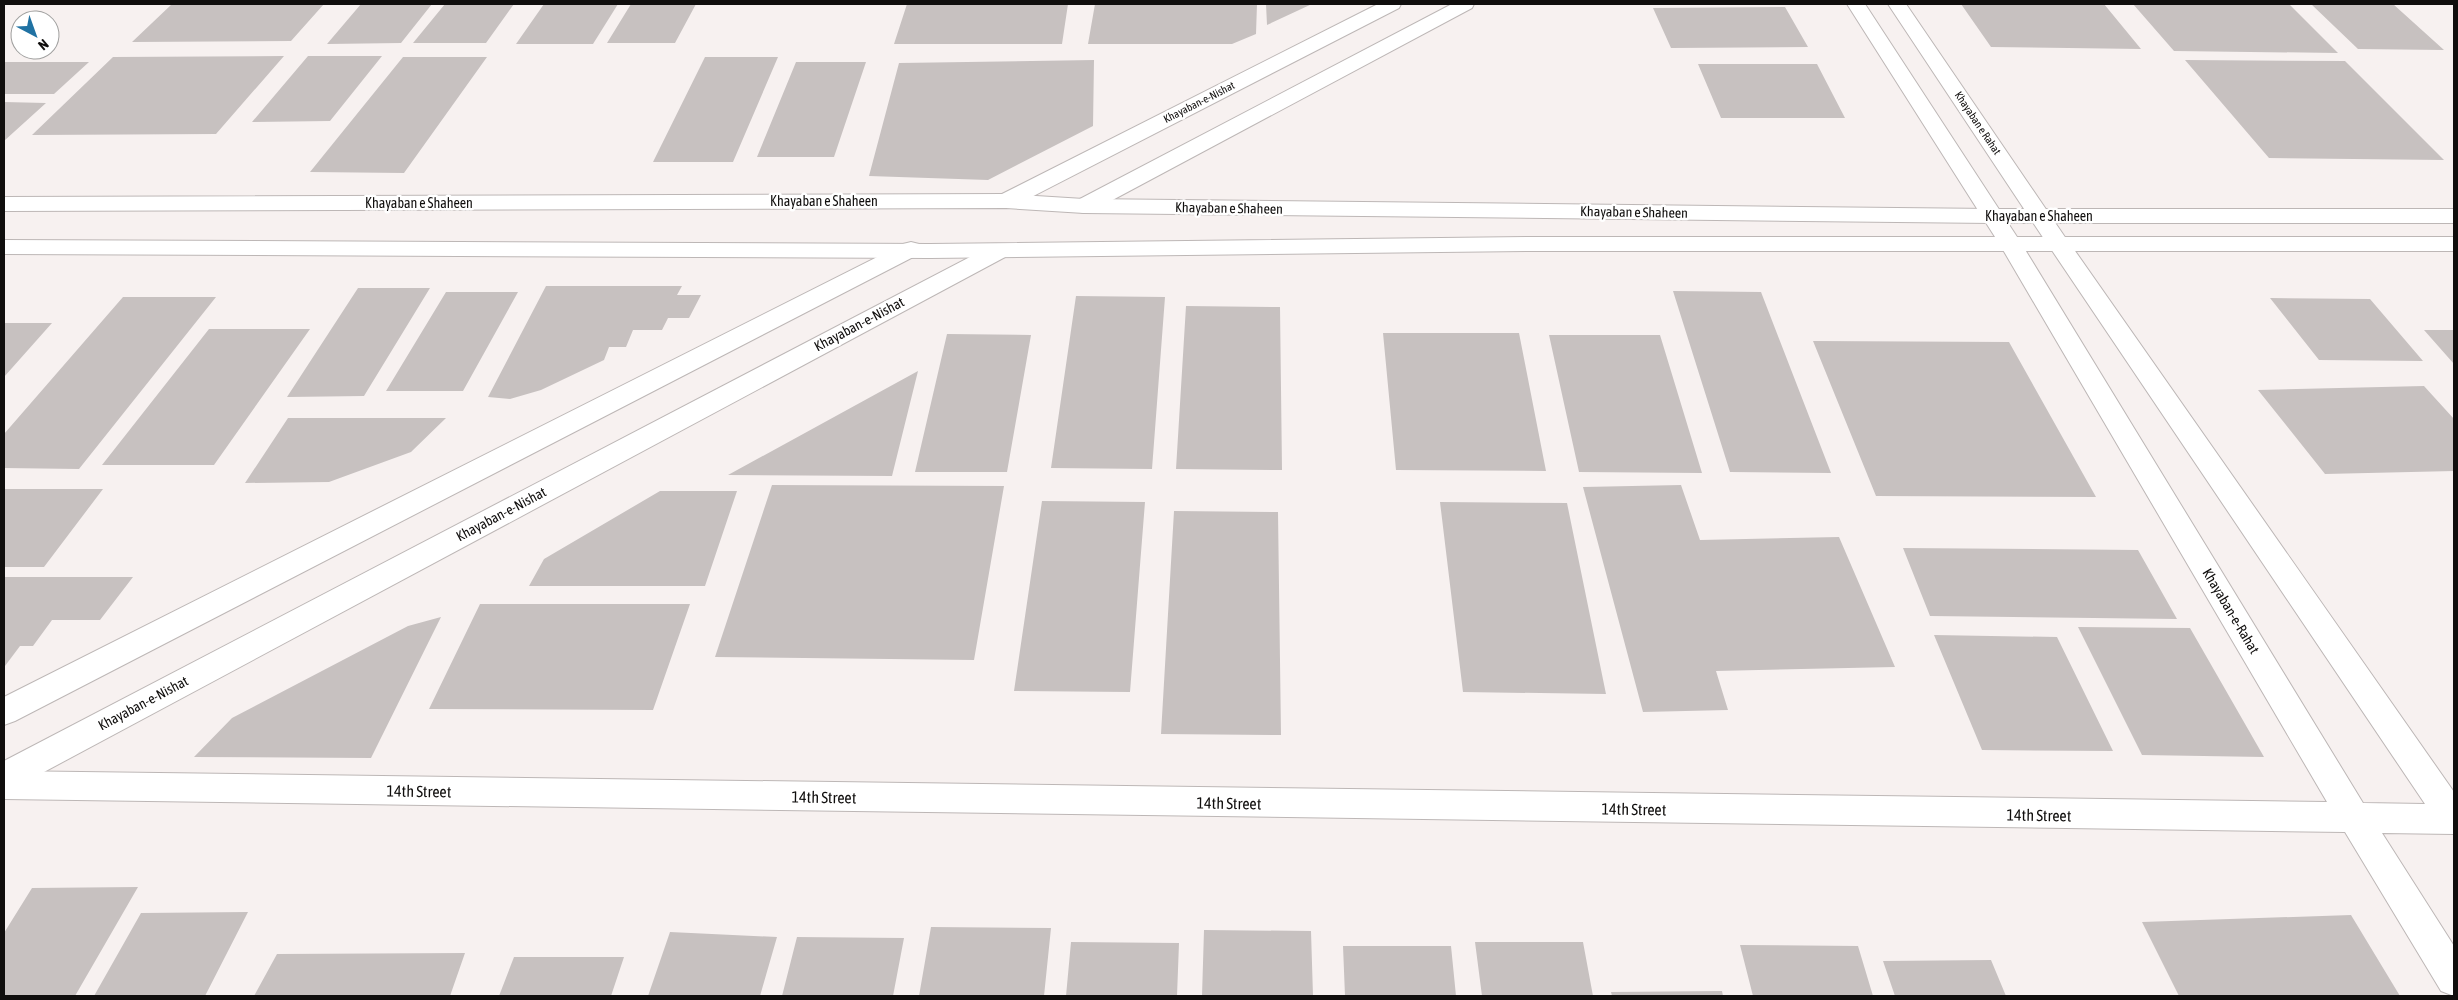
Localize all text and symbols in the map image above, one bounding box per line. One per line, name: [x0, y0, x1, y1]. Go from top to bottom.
north arrow: [10, 10, 60, 60]
text: N: [35, 36, 52, 54]
street label: Khayaban-e-Nishat: [1161, 79, 1237, 125]
street label: Khayaban e Rahat: [1953, 89, 2003, 157]
street label: Khayaban e Shaheen: [770, 193, 878, 209]
street label: Khayaban e Shaheen: [365, 195, 473, 211]
street label: Khayaban e Shaheen: [1175, 199, 1283, 217]
street label: Khayaban e Shaheen: [1580, 203, 1688, 221]
street label: Khayaban e Shaheen: [1985, 208, 2093, 224]
street label: Khayaban-e-Nishat: [811, 294, 907, 354]
street label: Khayaban-e-Nishat: [453, 484, 549, 544]
street label: Khayaban-e-Rahat: [2199, 566, 2263, 656]
street label: Khayaban-e-Nishat: [95, 673, 191, 733]
street label: 14th Street: [386, 781, 452, 801]
street label: 14th Street: [791, 787, 857, 807]
street label: 14th Street: [1196, 793, 1262, 813]
street label: 14th Street: [1601, 799, 1667, 819]
street label: 14th Street: [2006, 805, 2072, 825]

